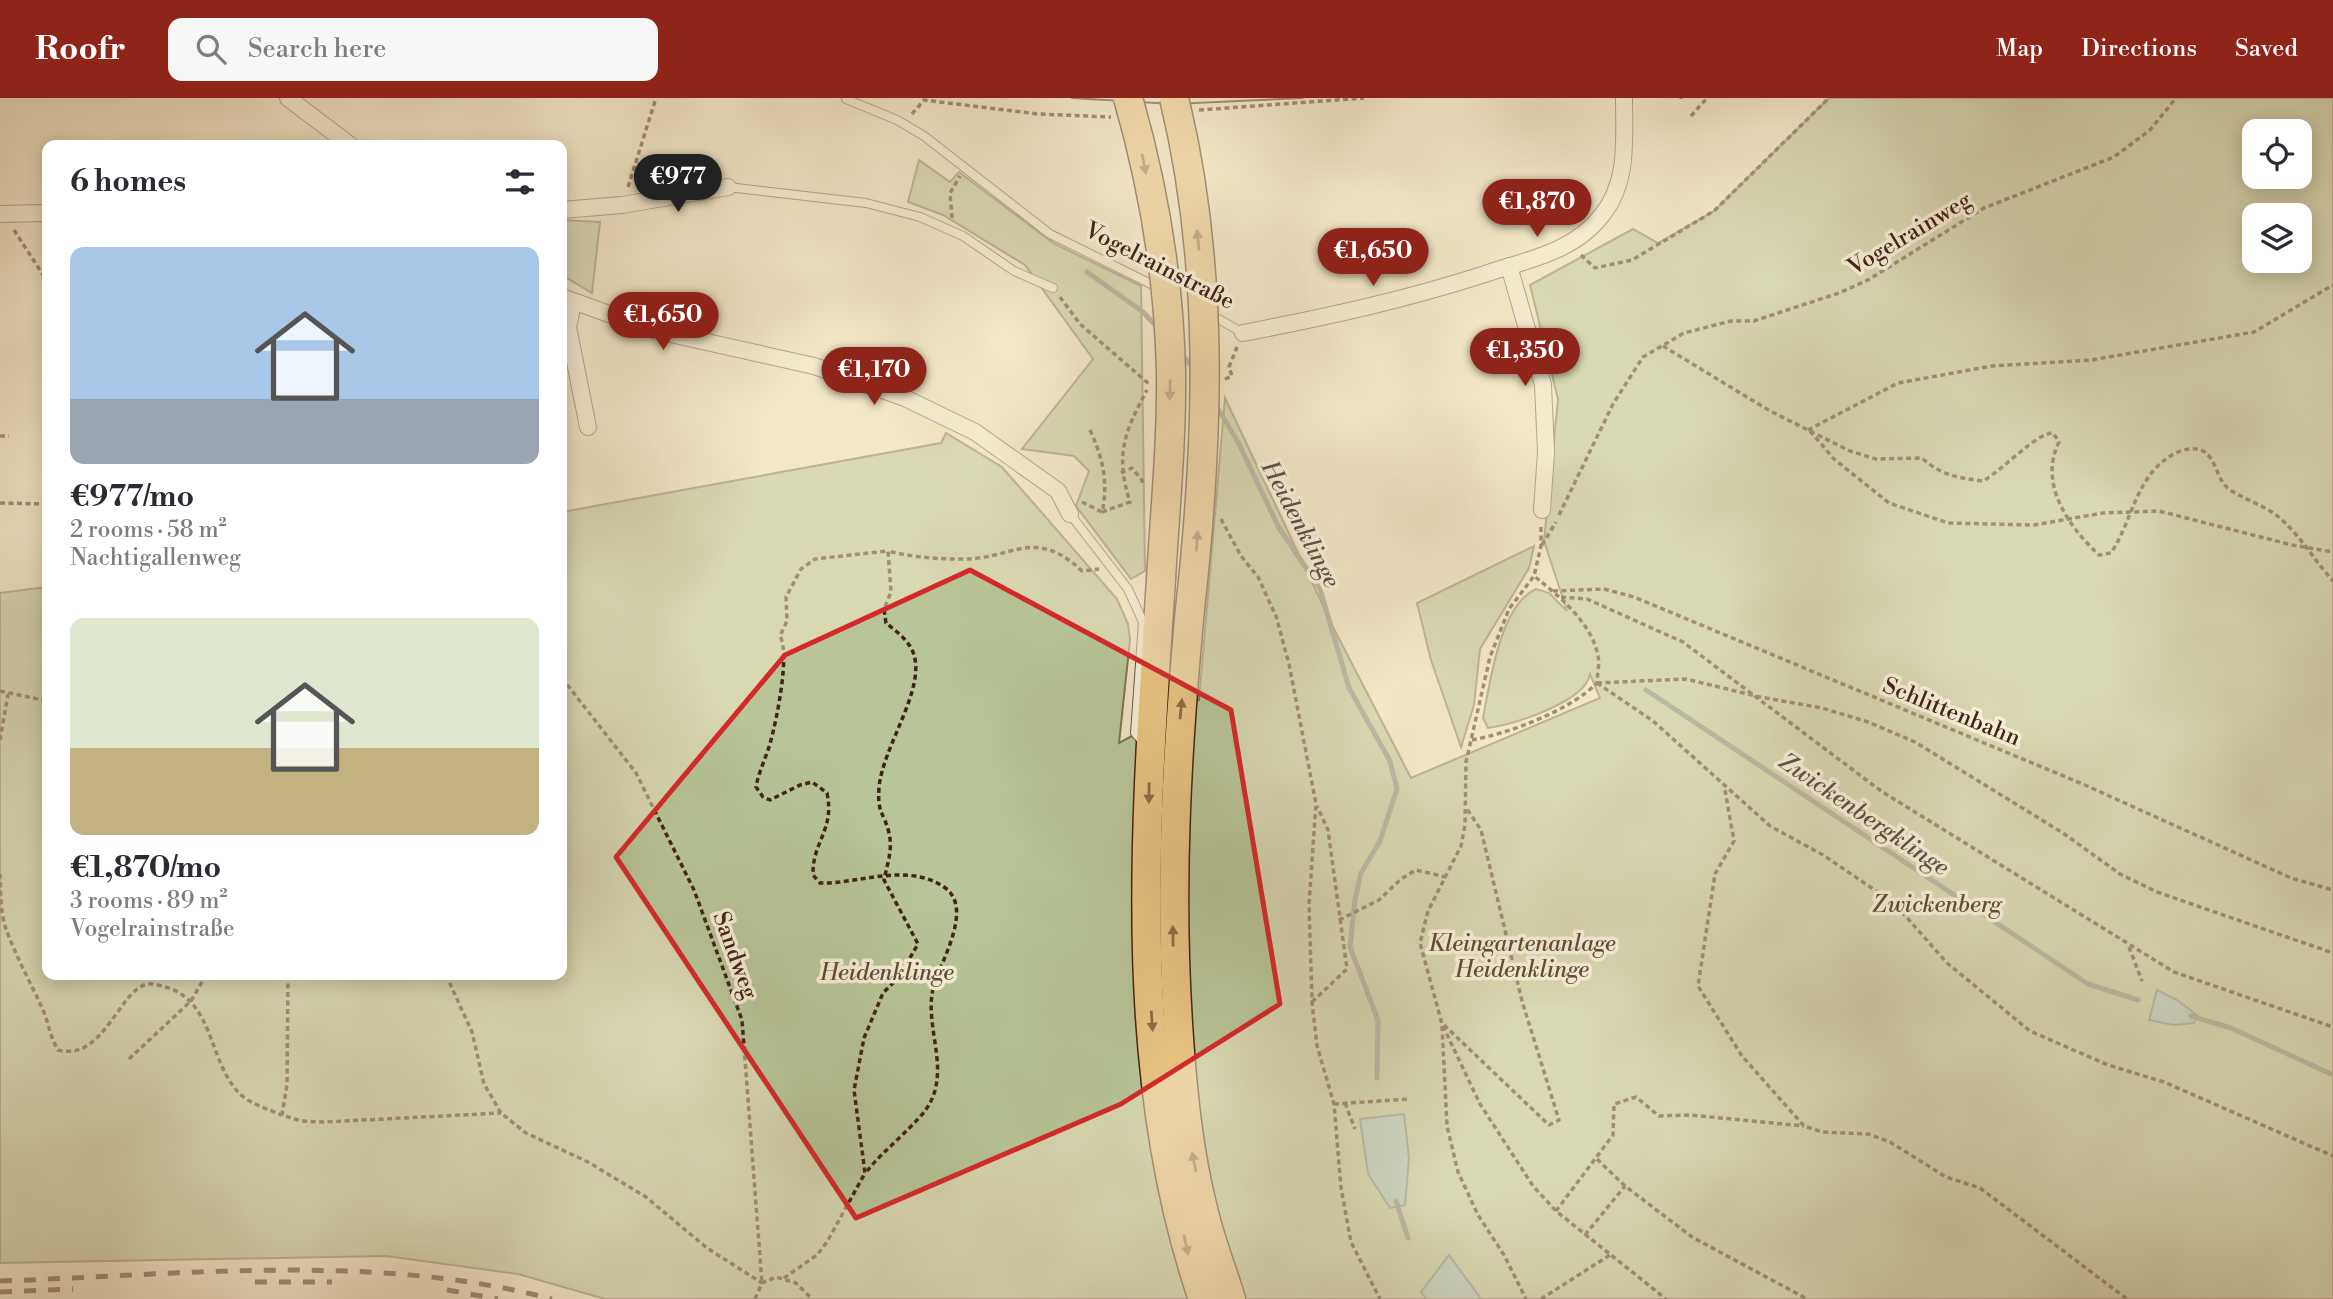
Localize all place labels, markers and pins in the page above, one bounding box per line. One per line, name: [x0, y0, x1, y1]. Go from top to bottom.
pin: €977: [637, 155, 719, 214]
pin: €1,870: [1480, 180, 1594, 239]
pin: €1,650: [1316, 228, 1430, 288]
pin: €1,650: [606, 292, 720, 352]
pin: €1,350: [1468, 328, 1582, 388]
pin: €1,170: [817, 348, 931, 407]

